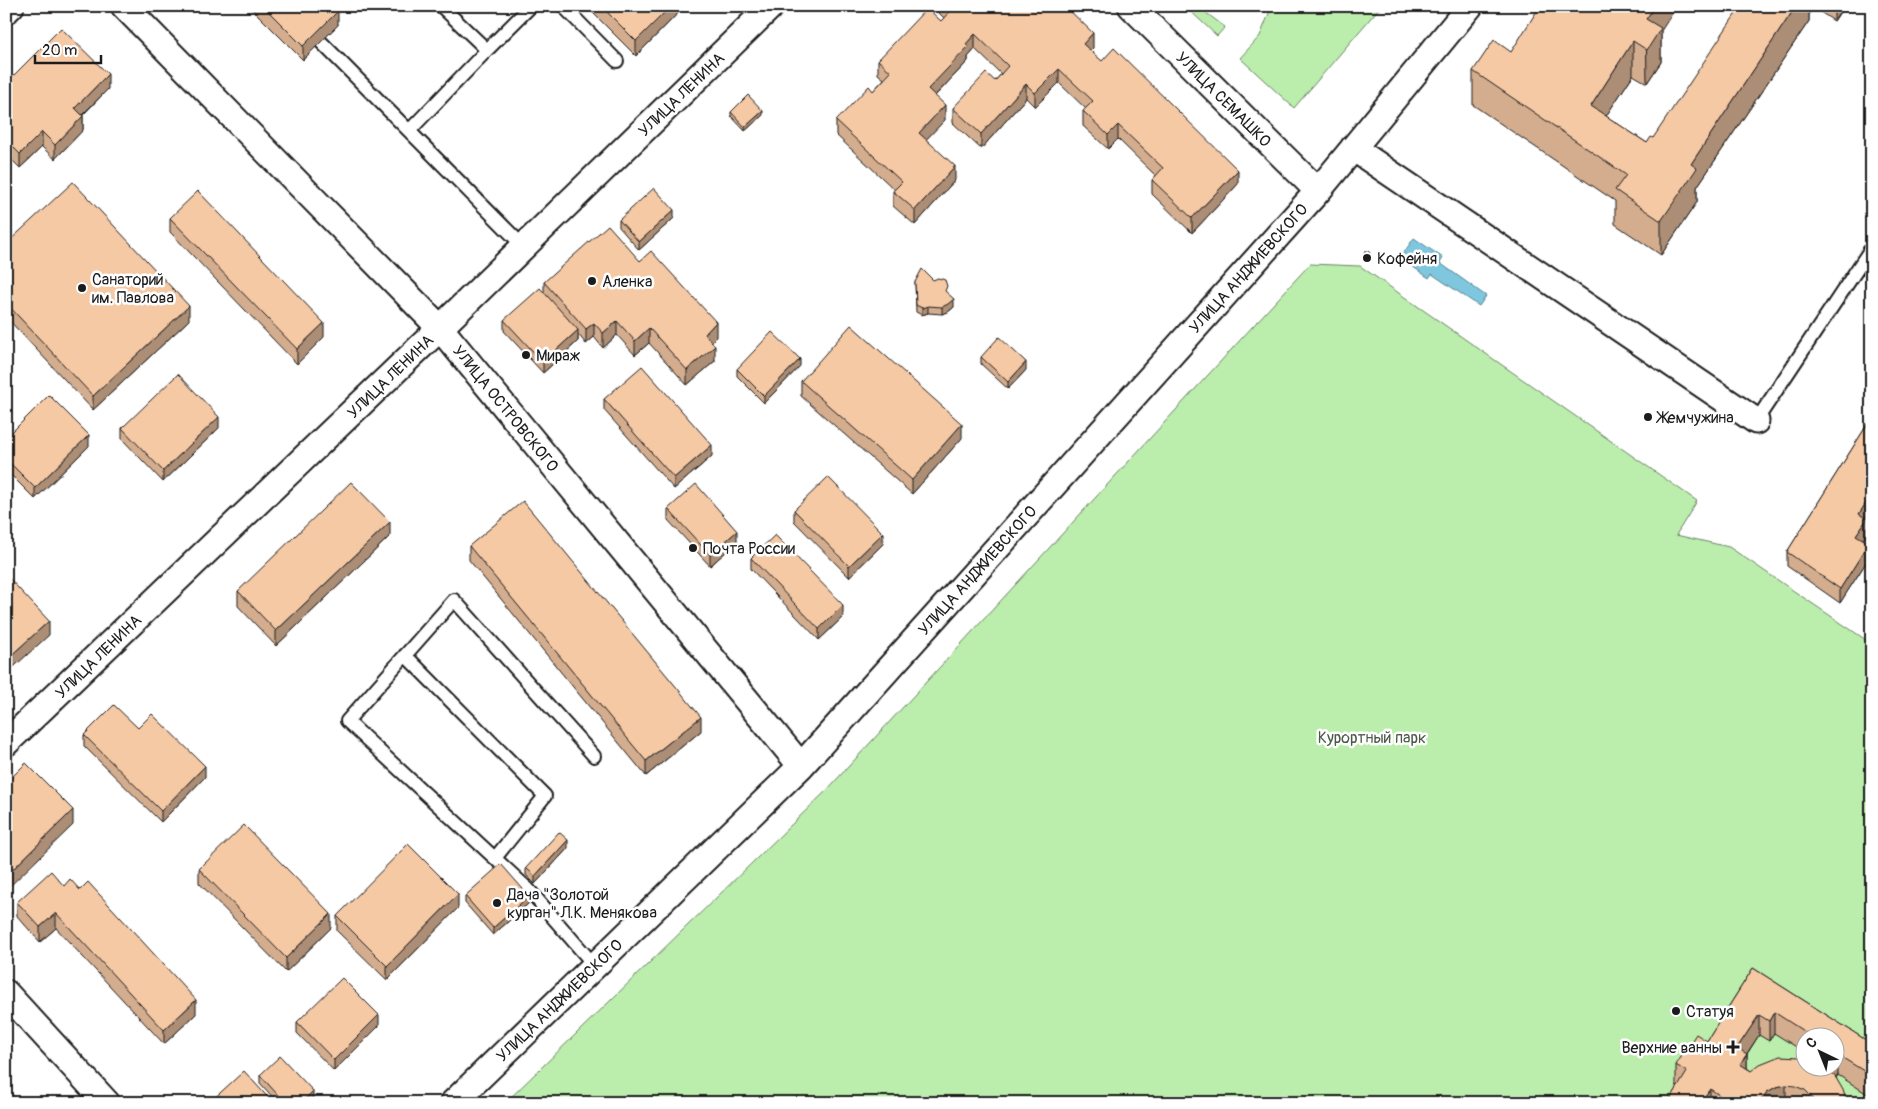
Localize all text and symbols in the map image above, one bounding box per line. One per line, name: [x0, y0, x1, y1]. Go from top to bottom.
scale bar: [35, 32, 101, 64]
text: 20 m: [42, 41, 77, 60]
street label: УЛИЦА СЕМАШКО: [1171, 48, 1275, 152]
street label: УЛИЦА ЛЕНИНА: [634, 49, 729, 141]
street label: УЛИЦА АНДЖИЕВСКОГО: [1185, 200, 1312, 338]
place label: Кофейня: [1377, 249, 1437, 269]
marker: Кофейня: [1361, 252, 1373, 264]
place label: Санаторий им. Павлова: [92, 270, 174, 308]
place label: Аленка: [602, 272, 652, 292]
marker: Аленка: [586, 275, 598, 287]
marker: Санаторий им. Павлова: [76, 282, 88, 294]
street label: УЛИЦА ЛЕНИНА: [343, 331, 438, 423]
street label: УЛИЦА ОСТРОВСКОГО: [448, 341, 562, 476]
place label: Мираж: [536, 346, 581, 366]
marker: Мираж: [520, 349, 532, 361]
place label: Жемчужина: [1655, 408, 1734, 428]
marker: Жемчужина: [1642, 411, 1654, 423]
street label: УЛИЦА АНДЖИЕВСКОГО: [914, 502, 1041, 640]
place label: Почта России: [703, 539, 795, 559]
marker: Почта России: [687, 542, 699, 554]
street label: УЛИЦА ЛЕНИНА: [51, 611, 146, 703]
park label: Курортный парк: [1318, 728, 1426, 748]
place label: Дача "Золотой курган" Л.К. Менякова: [506, 885, 657, 923]
marker: Дача "Золотой курган" Л.К. Менякова: [491, 897, 503, 909]
street label: УЛИЦА АНДЖИЕВСКОГО: [492, 935, 627, 1066]
place label: Статуя: [1686, 1002, 1734, 1022]
marker: Статуя: [1670, 1005, 1682, 1017]
north arrow: [1796, 1026, 1846, 1076]
text: С: [1803, 1033, 1821, 1052]
place label: Верхние ванны: [1621, 1038, 1722, 1058]
marker: Верхние ванны: [1726, 1040, 1740, 1054]

